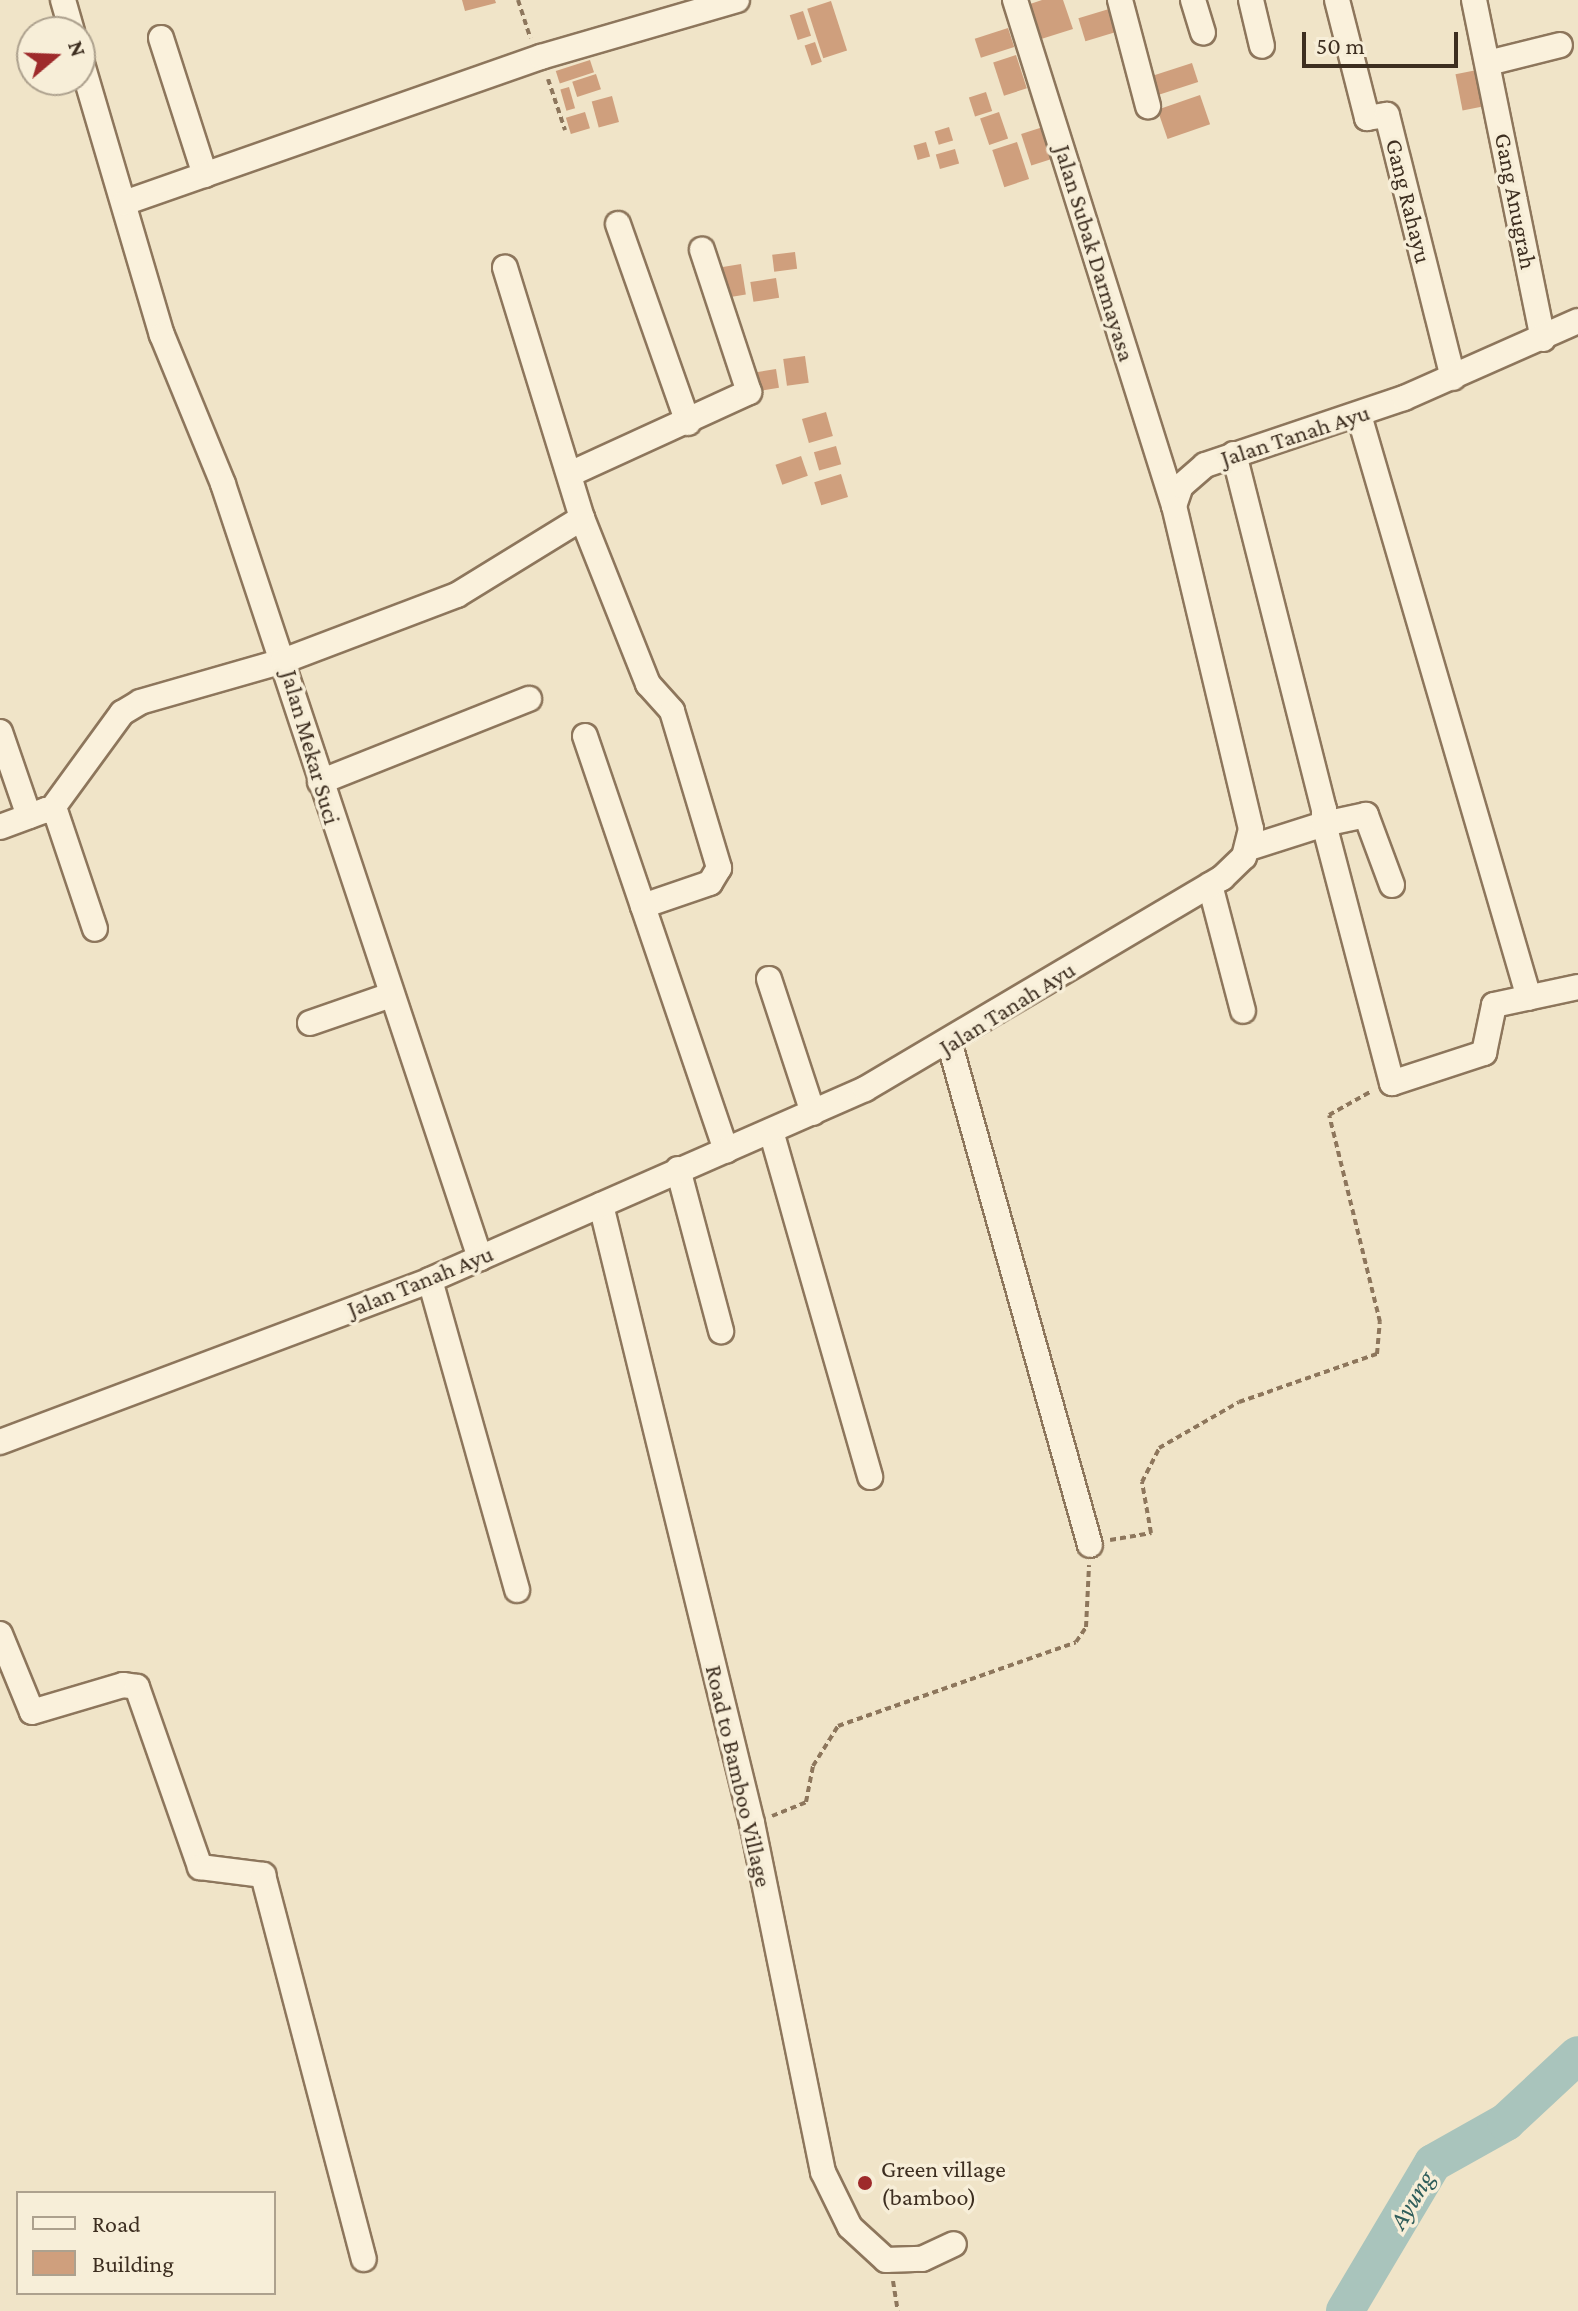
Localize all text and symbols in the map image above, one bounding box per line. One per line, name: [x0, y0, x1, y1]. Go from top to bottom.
north arrow: [16, 16, 96, 96]
scale bar: [1306, 16, 1462, 66]
text: 50 m: [1316, 32, 1365, 59]
text: N: [63, 38, 92, 60]
street label: Gang Anugrah: [1489, 130, 1543, 272]
street label: Gang Rahayu: [1380, 136, 1438, 266]
street label: Jalan Subak Darmayasa: [1048, 141, 1142, 365]
street label: Jalan Tanah Ayu: [1217, 397, 1373, 473]
street label: Jalan Mekar Suci: [275, 667, 347, 827]
street label: Jalan Tanah Ayu: [934, 955, 1080, 1061]
street label: Jalan Tanah Ayu: [343, 1239, 497, 1323]
street label: Road to Bamboo Village: [699, 1662, 779, 1890]
place label: Green village (bamboo): [881, 2155, 1006, 2211]
water label: Ayung: [1382, 2165, 1442, 2235]
marker: Green village (bamboo): [856, 2174, 874, 2192]
legend: [16, 2191, 276, 2295]
text: Road: [92, 2210, 141, 2237]
text: Building: [92, 2250, 174, 2277]

